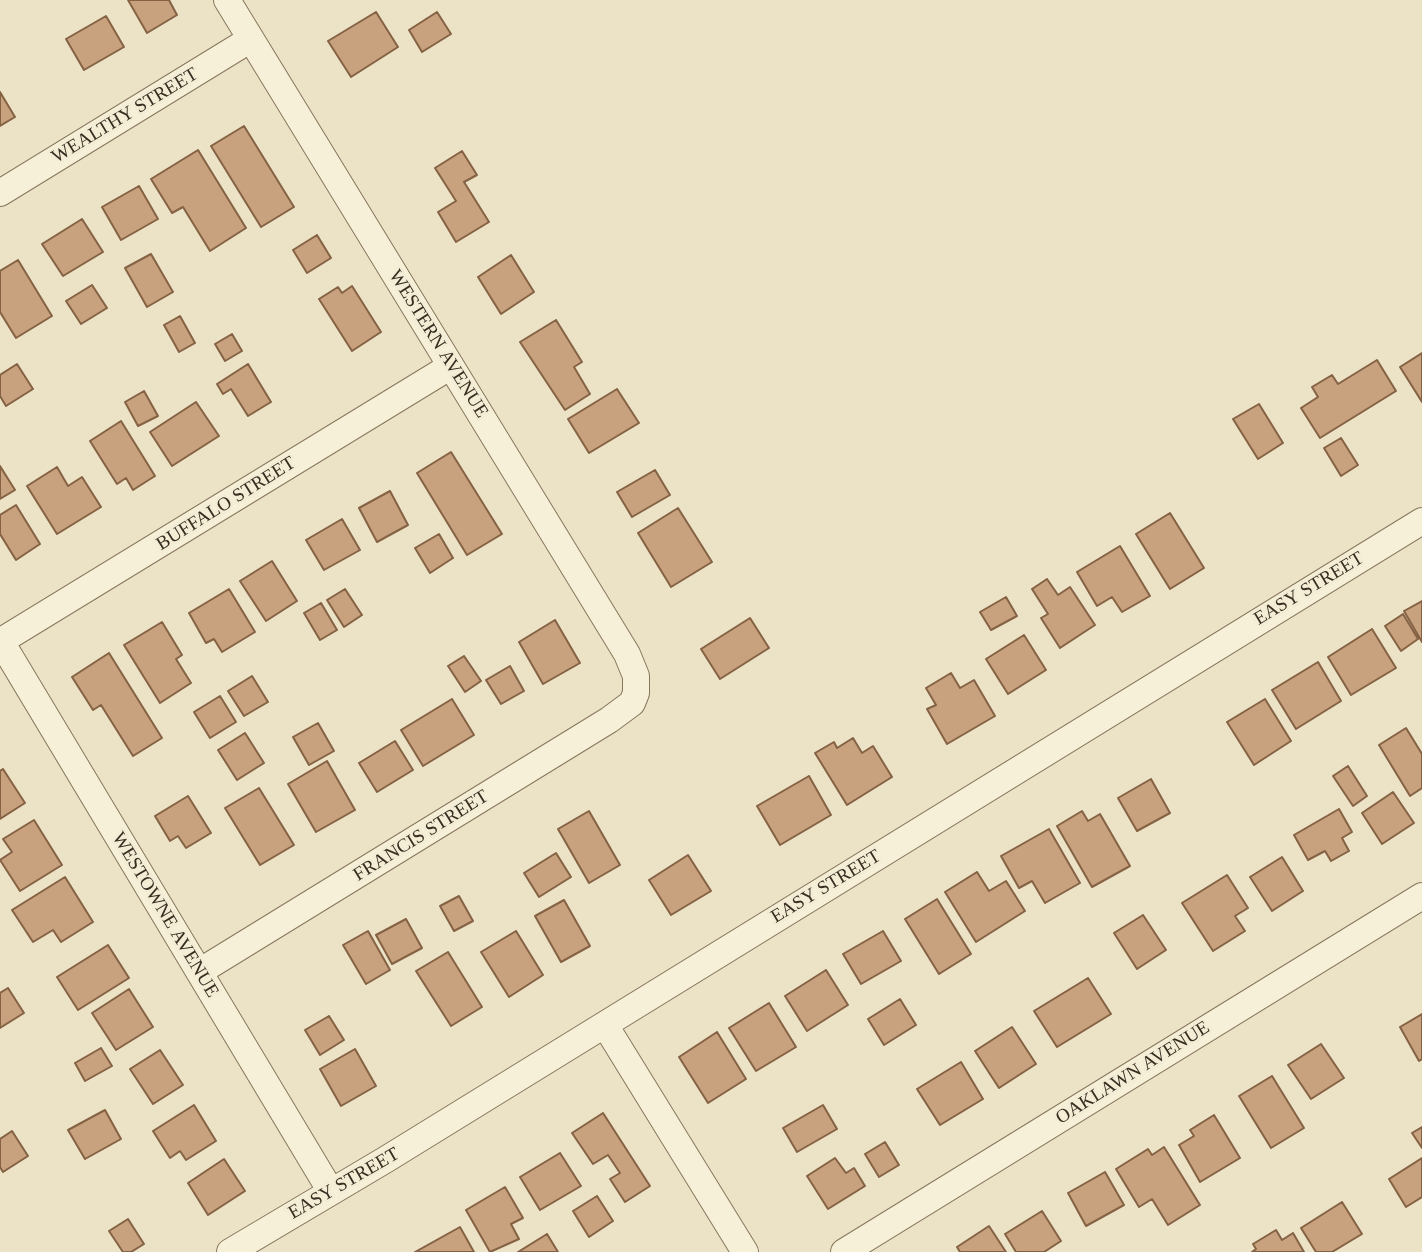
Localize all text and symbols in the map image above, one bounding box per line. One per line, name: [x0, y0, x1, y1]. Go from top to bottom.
street label: WEALTHY STREET: [48, 63, 202, 169]
street label: WESTERN AVENUE: [383, 266, 493, 422]
street label: BUFFALO STREET: [152, 452, 300, 556]
street label: EASY STREET: [1250, 547, 1368, 631]
street label: FRANCIS STREET: [349, 785, 493, 887]
street label: WESTOWNE AVENUE: [107, 828, 223, 1002]
street label: EASY STREET: [767, 845, 885, 929]
street label: OAKLAWN AVENUE: [1052, 1016, 1214, 1130]
street label: EASY STREET: [285, 1143, 403, 1225]

